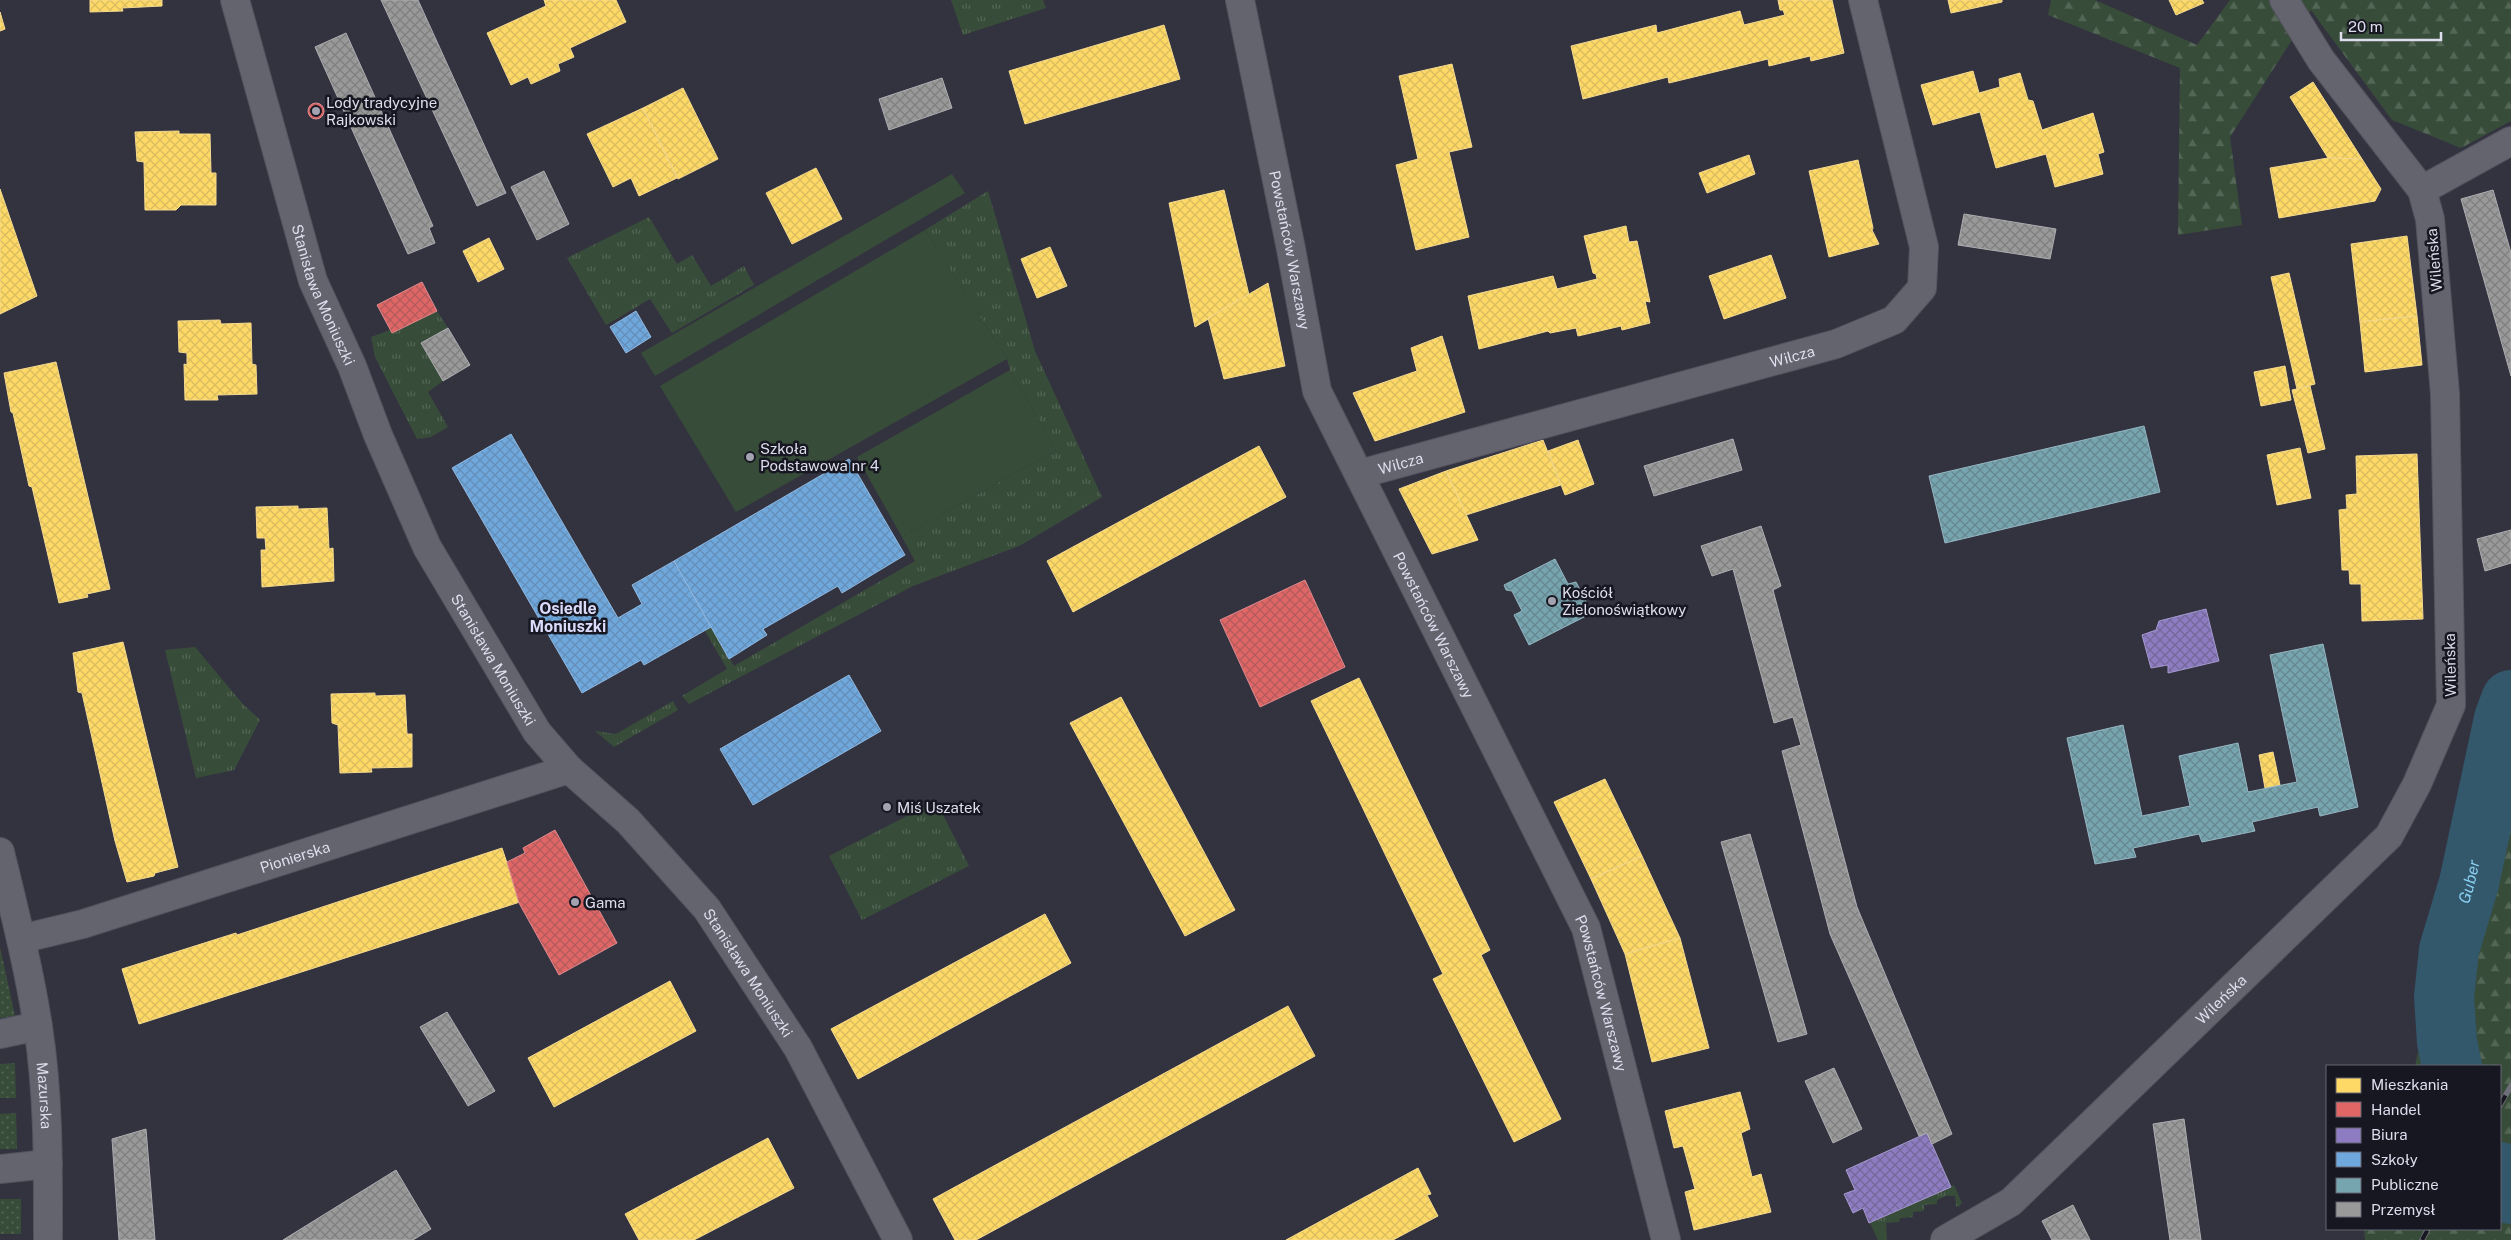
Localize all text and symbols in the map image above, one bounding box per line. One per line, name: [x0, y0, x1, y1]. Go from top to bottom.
scale bar: [2341, 10, 2441, 42]
text: 20 m: [2348, 18, 2383, 35]
place label: Lody tradycyjne Rajkowski: [326, 94, 437, 128]
marker: Lody tradycyjne Rajkowski: [310, 105, 322, 117]
street label: Powstańców Warszawy: [1267, 169, 1314, 331]
street label: Stanisława Moniuszki: [289, 222, 359, 368]
street label: Wileńska: [2423, 228, 2445, 292]
street label: Wilcza: [1768, 342, 1817, 370]
place label: Szkoła Podstawowa nr 4: [760, 440, 879, 474]
street label: Wilcza: [1376, 449, 1425, 477]
marker: Szkoła Podstawowa nr 4: [744, 451, 756, 463]
street label: Powstańców Warszawy: [1390, 549, 1478, 701]
place label: Kościół Zielonoświątkowy: [1562, 584, 1686, 618]
street label: Stanisława Moniuszki: [448, 591, 540, 728]
marker: Kościół Zielonoświątkowy: [1546, 595, 1558, 607]
district label: Osiedle Moniuszki: [530, 599, 606, 636]
street label: Wileńska: [2441, 633, 2459, 697]
place label: Miś Uszatek: [897, 799, 981, 816]
marker: Miś Uszatek: [881, 801, 893, 813]
street label: Pionierska: [258, 837, 332, 876]
water label: Guber: [2454, 857, 2483, 906]
place label: Gama: [585, 894, 626, 911]
marker: Gama: [569, 896, 581, 908]
street label: Stanisława Moniuszki: [700, 905, 797, 1040]
street label: Powstańców Warszawy: [1572, 912, 1631, 1073]
street label: Wileńska: [2192, 971, 2249, 1027]
street label: Mazurska: [34, 1061, 55, 1129]
legend: [2326, 1065, 2501, 1230]
text: Mieszkania: [2371, 1076, 2448, 1093]
text: Handel: [2371, 1101, 2421, 1118]
text: Biura: [2371, 1126, 2407, 1143]
text: Szkoły: [2371, 1151, 2418, 1168]
text: Publiczne: [2371, 1176, 2439, 1193]
text: Przemysł: [2371, 1201, 2436, 1218]

